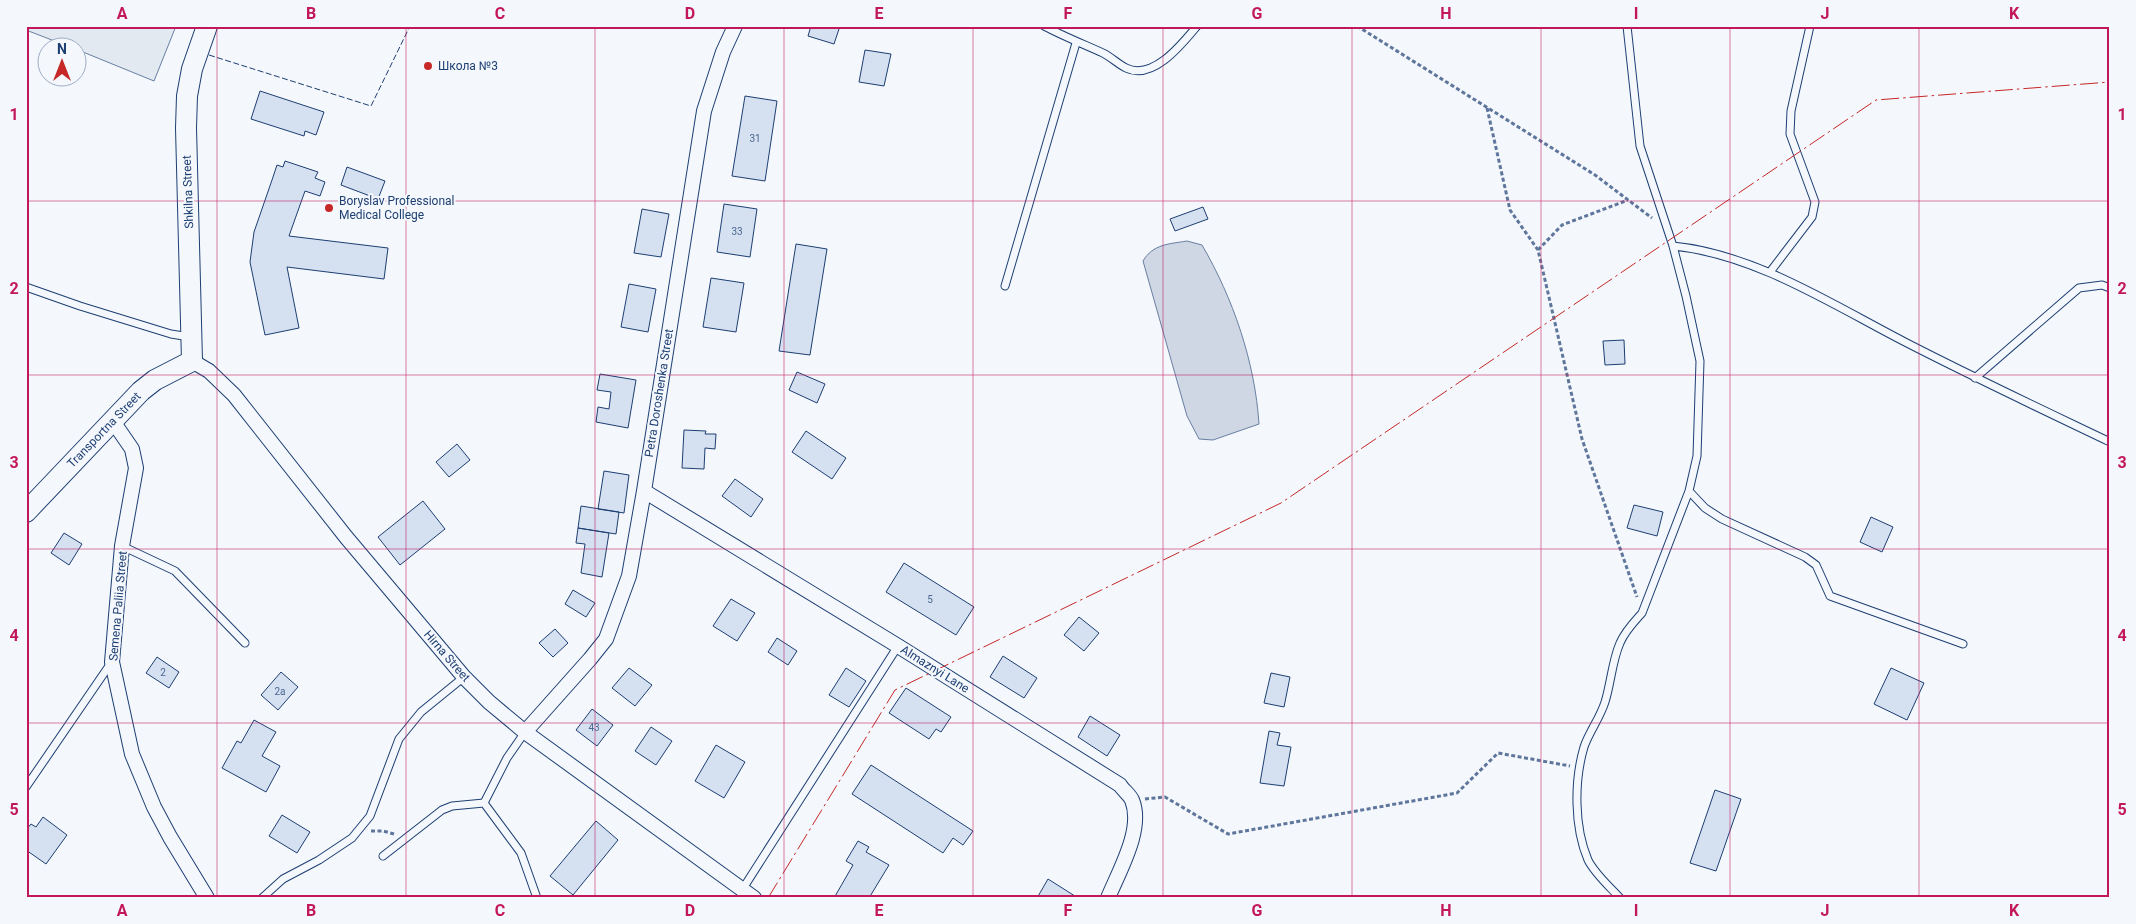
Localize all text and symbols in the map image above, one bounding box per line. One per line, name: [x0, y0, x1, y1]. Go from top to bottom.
text: A: [117, 4, 128, 23]
text: B: [306, 4, 316, 23]
text: C: [495, 4, 505, 23]
text: D: [685, 4, 695, 23]
text: E: [875, 4, 884, 23]
text: F: [1064, 4, 1073, 23]
text: G: [1252, 4, 1263, 23]
text: H: [1440, 4, 1452, 23]
text: I: [1634, 4, 1638, 23]
text: J: [1821, 4, 1829, 23]
text: K: [2009, 4, 2020, 23]
north arrow: [38, 38, 88, 88]
text: N: [57, 41, 67, 57]
place label: Школа №3: [438, 59, 498, 73]
marker: Школа №3: [422, 60, 434, 72]
text: 1: [9, 105, 19, 124]
text: 1: [2117, 105, 2127, 124]
house number: 31: [749, 133, 761, 144]
street label: Shkilna Street: [180, 155, 196, 229]
place label: Boryslav Professional Medical College: [339, 194, 455, 222]
marker: Boryslav Professional Medical College: [323, 202, 335, 214]
house number: 33: [731, 226, 743, 237]
text: 2: [9, 279, 19, 298]
text: 2: [2117, 279, 2127, 298]
street label: Petra Doroshenka Street: [642, 328, 676, 458]
street label: Transportna Street: [64, 389, 144, 471]
text: 3: [9, 453, 19, 472]
text: 3: [2117, 453, 2127, 472]
street label: Semena Paliia Street: [106, 550, 130, 662]
house number: 5: [927, 594, 933, 605]
text: 4: [9, 626, 19, 645]
text: 4: [2117, 626, 2127, 645]
street label: Hirna Street: [421, 628, 473, 685]
street label: Almaznyi Lane: [898, 642, 972, 696]
house number: 2: [160, 667, 166, 678]
house number: 2а: [274, 686, 286, 697]
house number: 43: [588, 722, 600, 733]
text: 5: [9, 800, 19, 819]
text: 5: [2117, 800, 2127, 819]
text: A: [117, 901, 128, 920]
text: B: [306, 901, 316, 920]
text: C: [495, 901, 505, 920]
text: D: [685, 901, 695, 920]
text: E: [875, 901, 884, 920]
text: F: [1064, 901, 1073, 920]
text: G: [1252, 901, 1263, 920]
text: H: [1440, 901, 1452, 920]
text: I: [1634, 901, 1638, 920]
text: J: [1821, 901, 1829, 920]
text: K: [2009, 901, 2020, 920]

